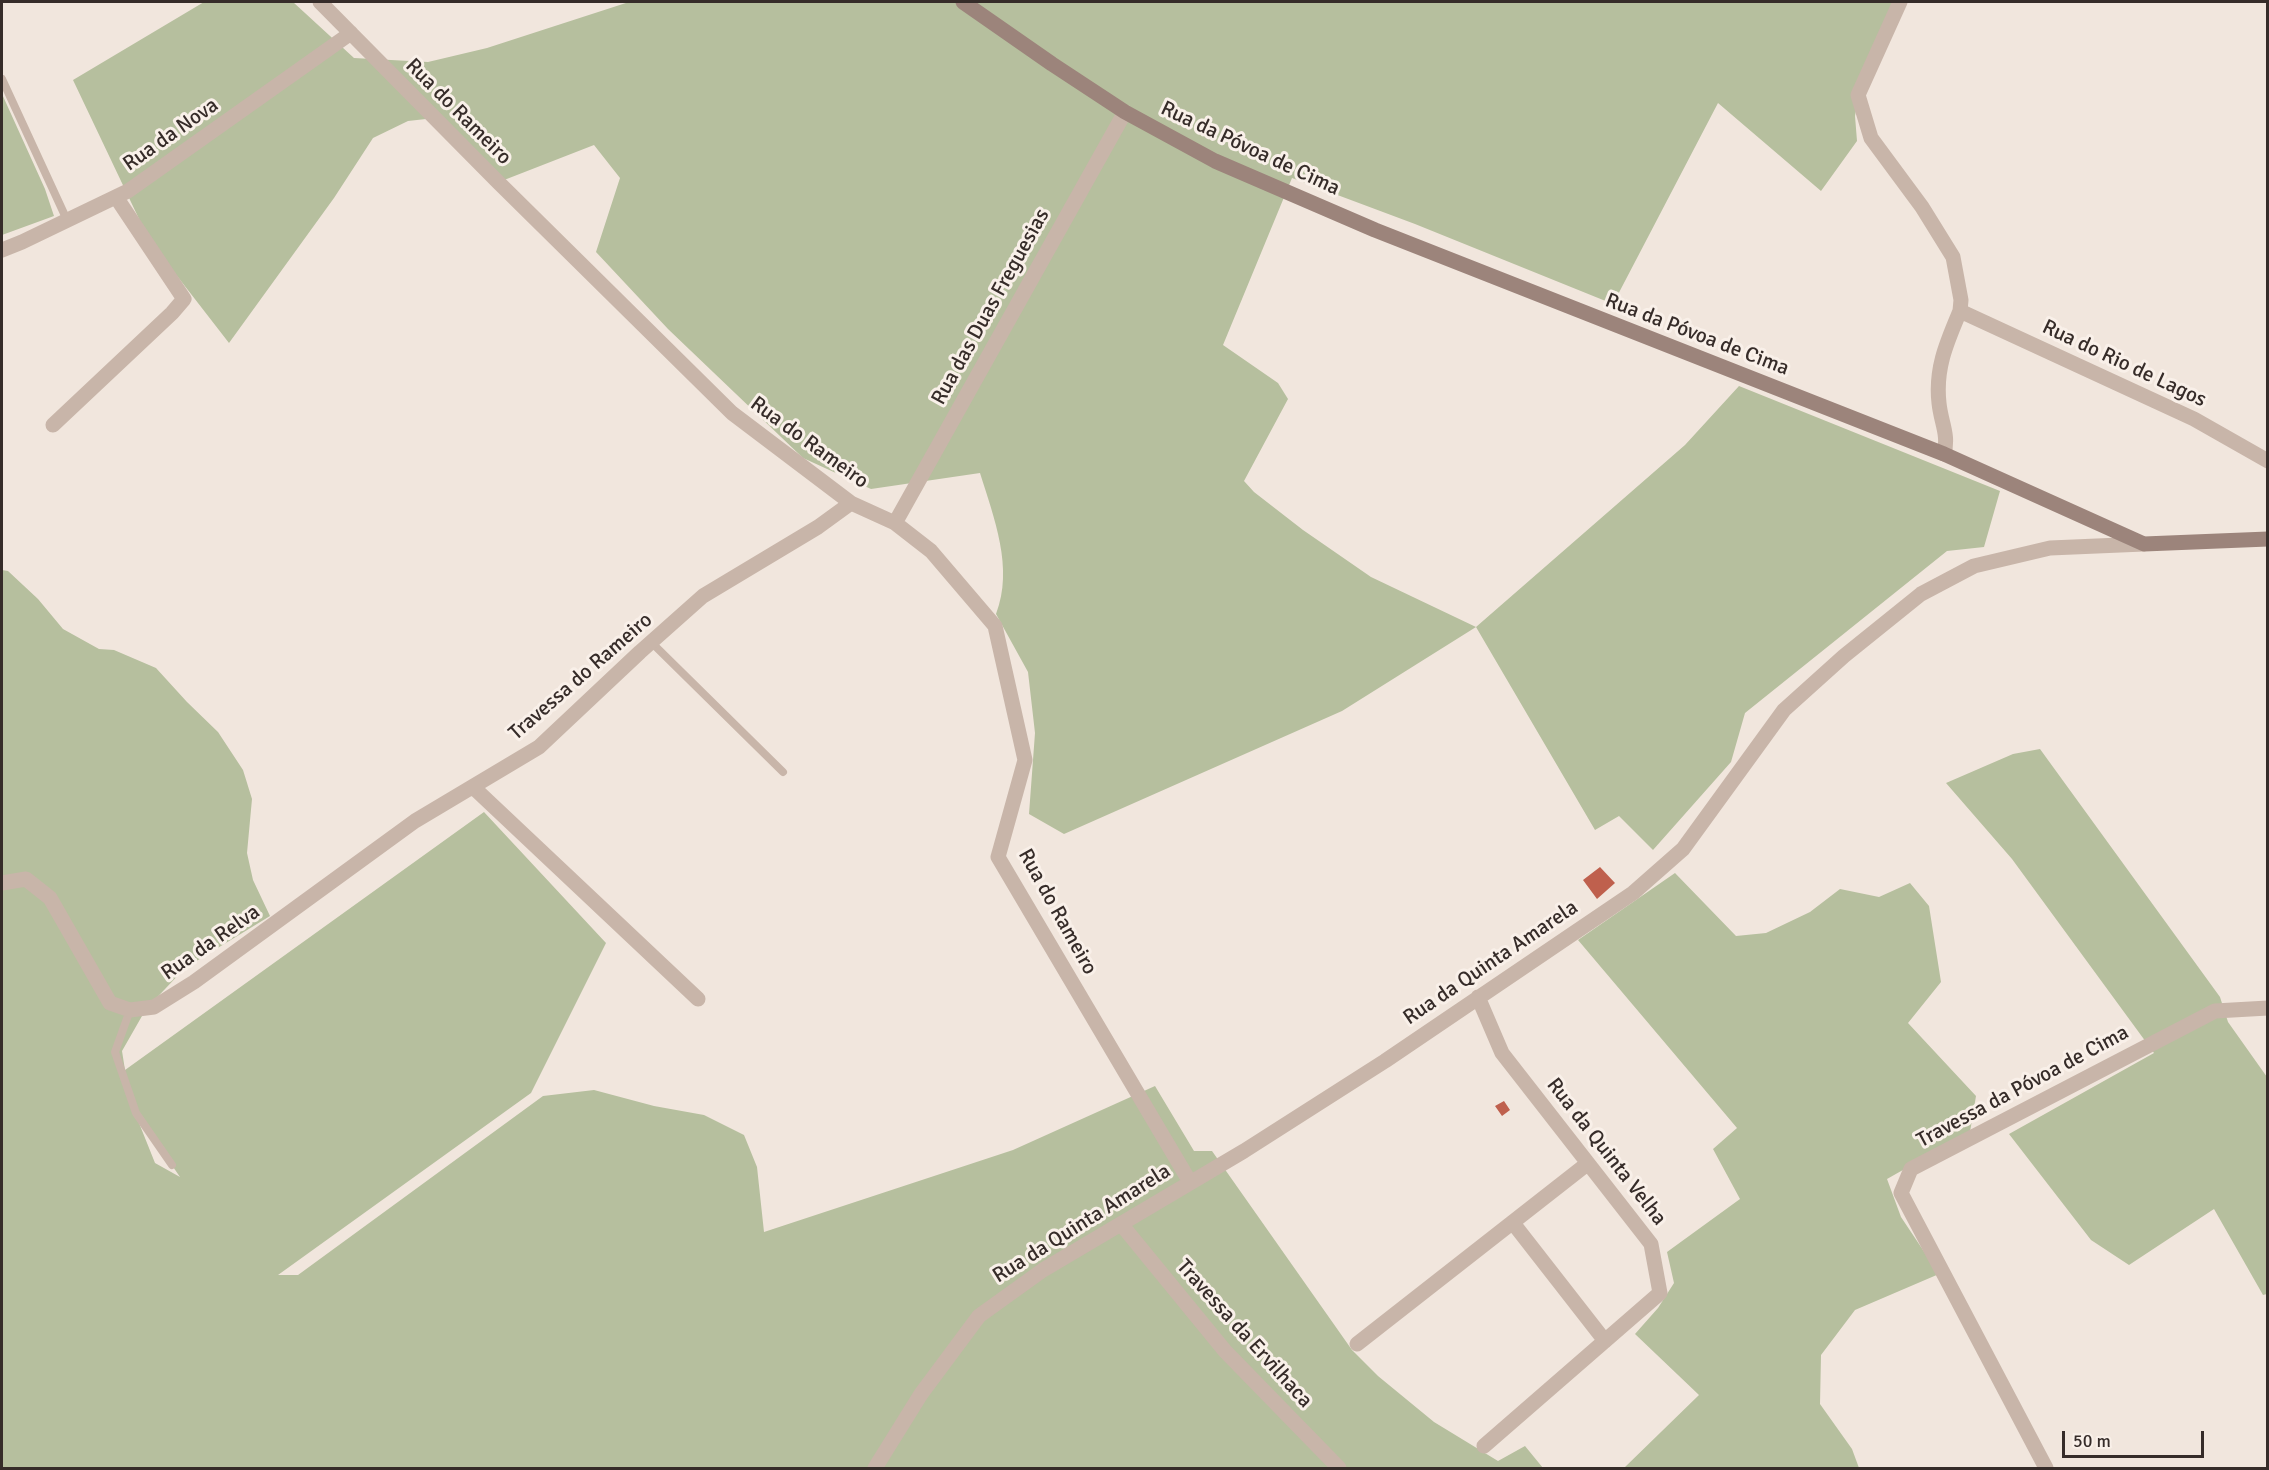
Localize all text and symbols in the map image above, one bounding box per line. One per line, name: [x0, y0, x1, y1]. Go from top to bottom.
street label: Rua do Rameiro: [400, 54, 516, 170]
street label: Rua da Nova: [119, 93, 223, 177]
street label: Rua da Póvoa de Cima: [1156, 96, 1344, 202]
street label: Rua das Duas Freguesias: [927, 205, 1055, 409]
street label: Rua da Póvoa de Cima: [1602, 288, 1792, 382]
street label: Rua do Rio de Lagos: [2038, 315, 2210, 413]
street label: Rua do Rameiro: [745, 392, 873, 494]
street label: Travessa do Rameiro: [504, 608, 658, 746]
street label: Rua do Rameiro: [1012, 845, 1102, 979]
street label: Rua da Quinta Amarela: [1399, 895, 1583, 1031]
street label: Rua da Relva: [157, 900, 265, 986]
street label: Travessa da Póvoa de Cima: [1913, 1020, 2133, 1154]
street label: Rua da Quinta Velha: [1541, 1073, 1671, 1231]
street label: Rua da Quinta Amarela: [988, 1159, 1176, 1289]
street label: Travessa da Ervilhaca: [1171, 1255, 1317, 1413]
scale bar: [2065, 1419, 2208, 1457]
text: 50 m: [2073, 1430, 2111, 1452]

